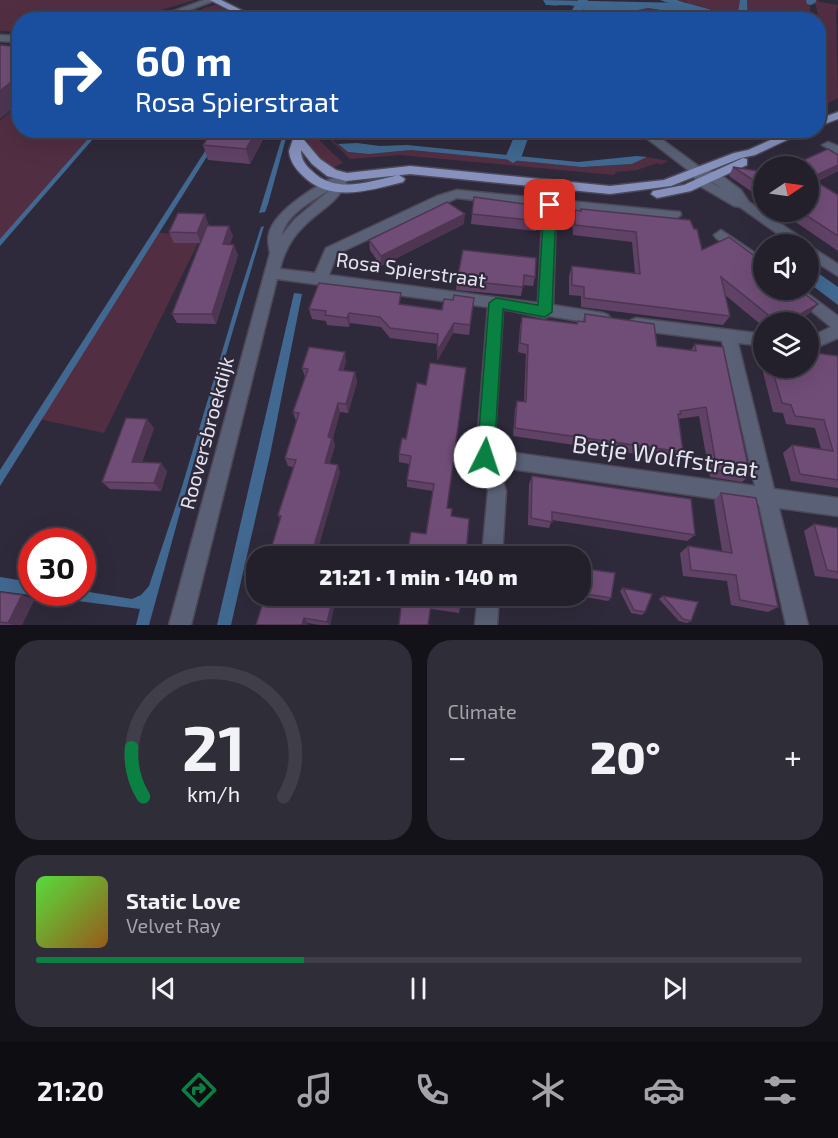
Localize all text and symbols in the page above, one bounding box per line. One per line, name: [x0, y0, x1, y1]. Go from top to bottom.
text: 60 m: [135, 34, 232, 84]
icon: right: [36, 36, 114, 114]
text: Rosa Spierstraat: [135, 85, 339, 117]
north arrow: [753, 156, 819, 222]
map controls: [753, 156, 819, 378]
pin: [524, 179, 575, 230]
icon: arrive: [533, 188, 566, 221]
button: sound: [753, 234, 819, 300]
street label: Rosa Spierstraat: [335, 247, 488, 291]
button: layers: [753, 312, 819, 378]
street label: Rooversbroekdijk: [174, 354, 238, 512]
position arrow: [453, 425, 517, 489]
street label: Betje Wolffstraat: [570, 428, 760, 483]
speed limit sign: 30: [18, 528, 96, 606]
text: 21:21 · 1 min · 140 m: [319, 563, 518, 589]
text: Climate: [448, 699, 517, 723]
text: 21: [182, 709, 245, 784]
text: 20°: [590, 729, 661, 783]
text: −: [448, 736, 467, 776]
text: +: [784, 736, 802, 776]
text: km/h: [187, 781, 240, 806]
text: Static Love: [126, 887, 241, 913]
text: Velvet Ray: [126, 913, 221, 937]
icon: previous: [147, 972, 180, 1005]
icon: pause: [402, 972, 435, 1005]
icon: next: [658, 972, 691, 1005]
icon: directions: [178, 1069, 220, 1111]
icon: music: [294, 1069, 336, 1111]
icon: phone: [411, 1069, 453, 1111]
icon: climate: [527, 1069, 569, 1111]
icon: car: [643, 1069, 685, 1111]
icon: filters: [759, 1069, 801, 1111]
text: 21:20: [37, 1074, 104, 1106]

